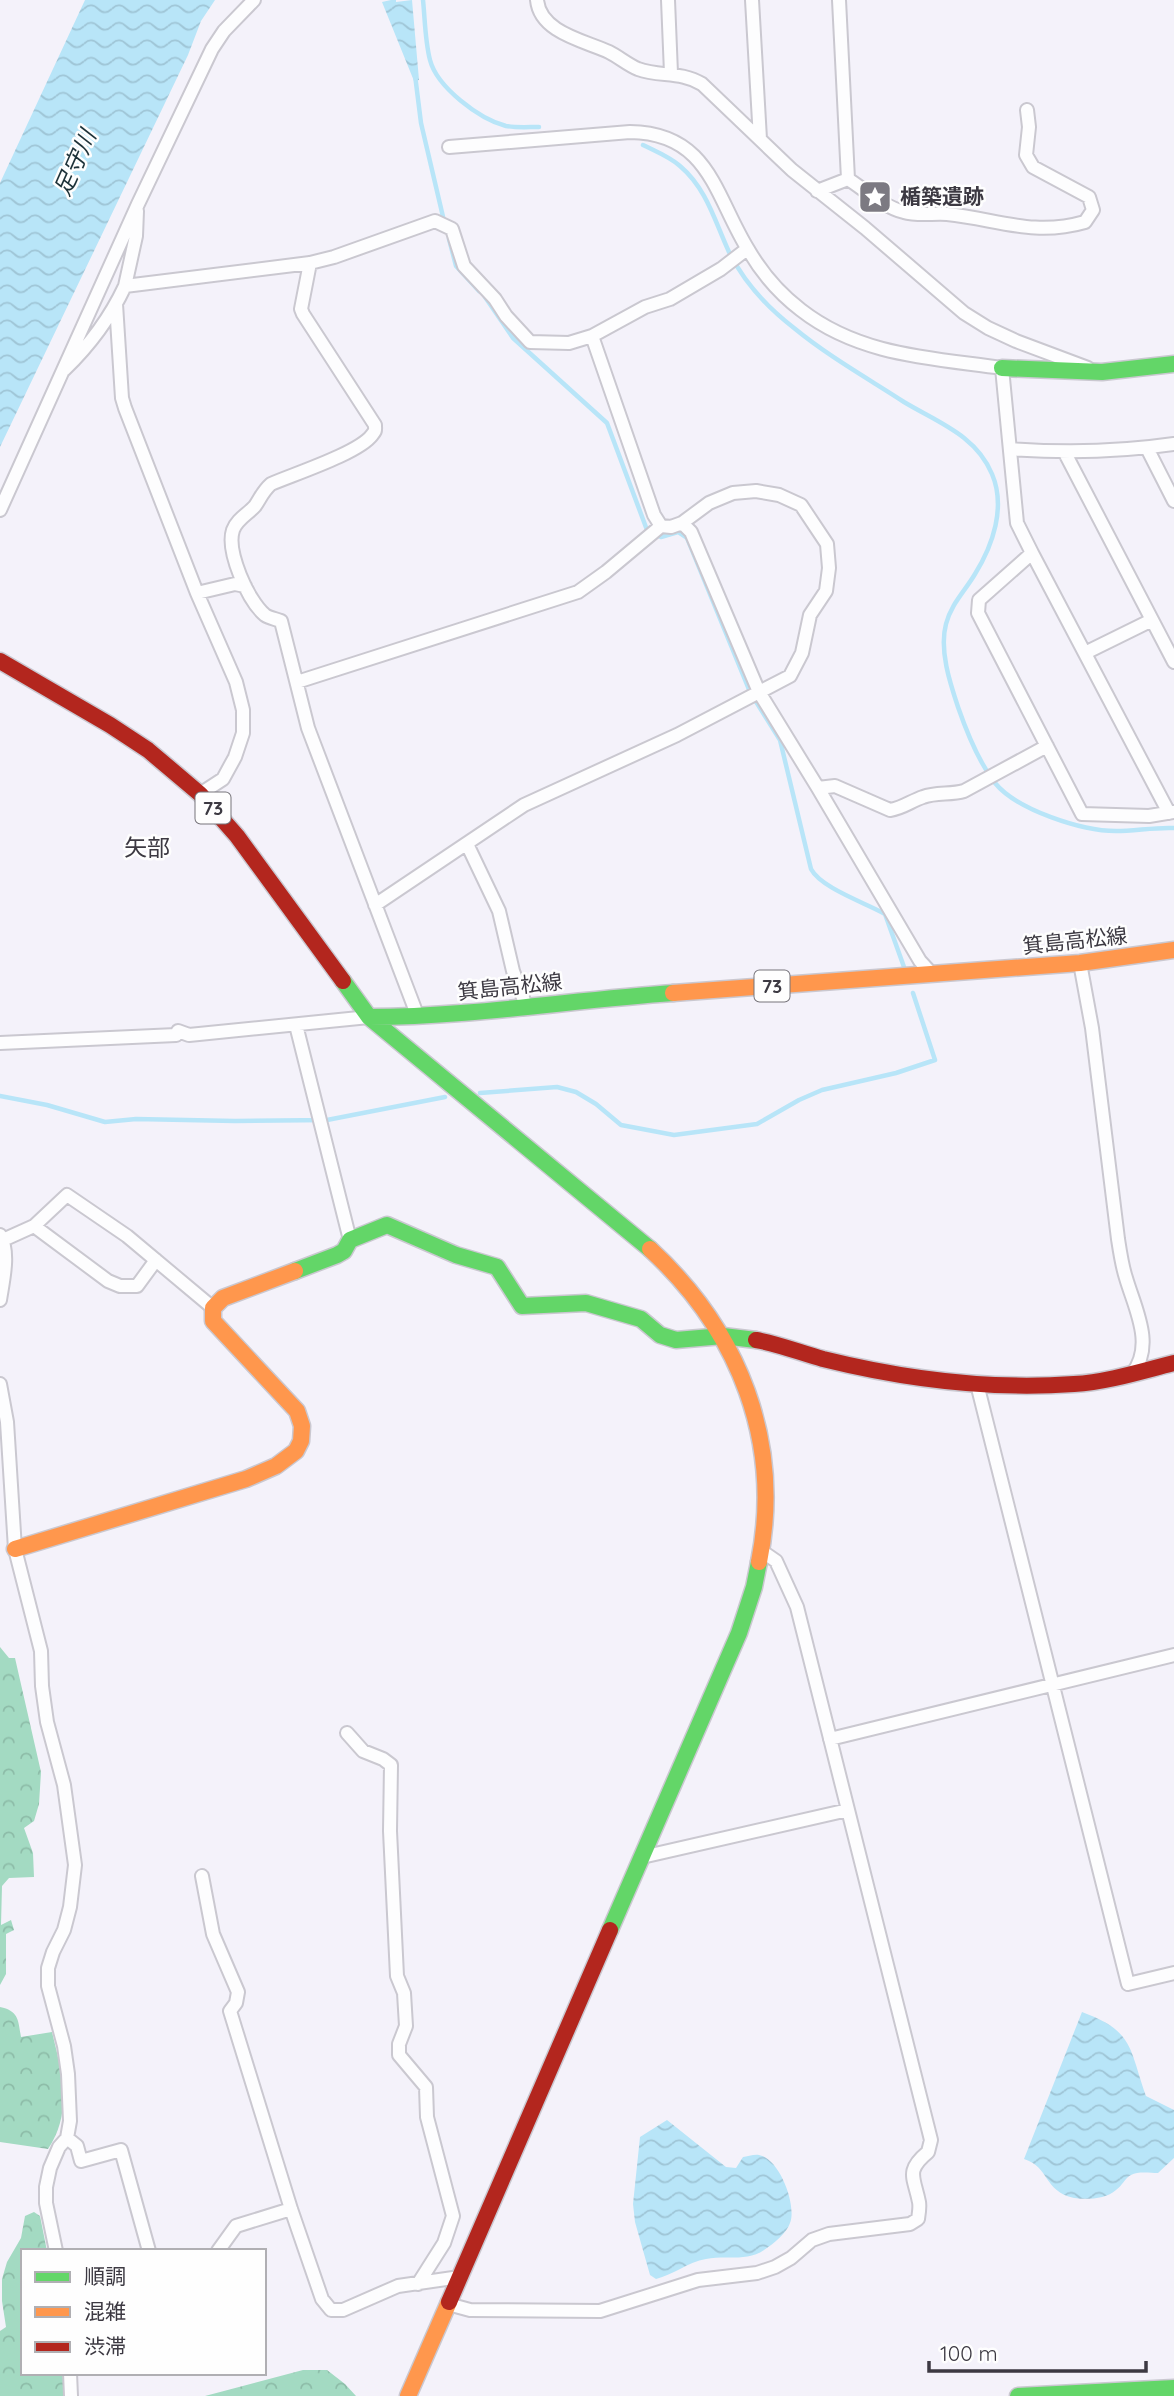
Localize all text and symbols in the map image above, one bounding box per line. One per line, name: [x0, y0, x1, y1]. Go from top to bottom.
water label: 足守川: [47, 123, 103, 200]
place icon: 楯築遺跡: [856, 178, 894, 216]
place label: 楯築遺跡: [900, 183, 984, 209]
road number: 73: [196, 792, 230, 824]
district label: 矢部: [124, 833, 170, 862]
street label: 箕島高松線: [1021, 922, 1128, 958]
street label: 箕島高松線: [456, 968, 563, 1004]
road number: 73: [754, 970, 790, 1002]
legend: [21, 2249, 266, 2375]
text: 順調: [84, 2263, 126, 2289]
text: 混雑: [84, 2298, 126, 2324]
scale bar: [929, 2330, 1146, 2374]
text: 渋滞: [84, 2333, 126, 2359]
text: 100 m: [940, 2340, 998, 2366]

